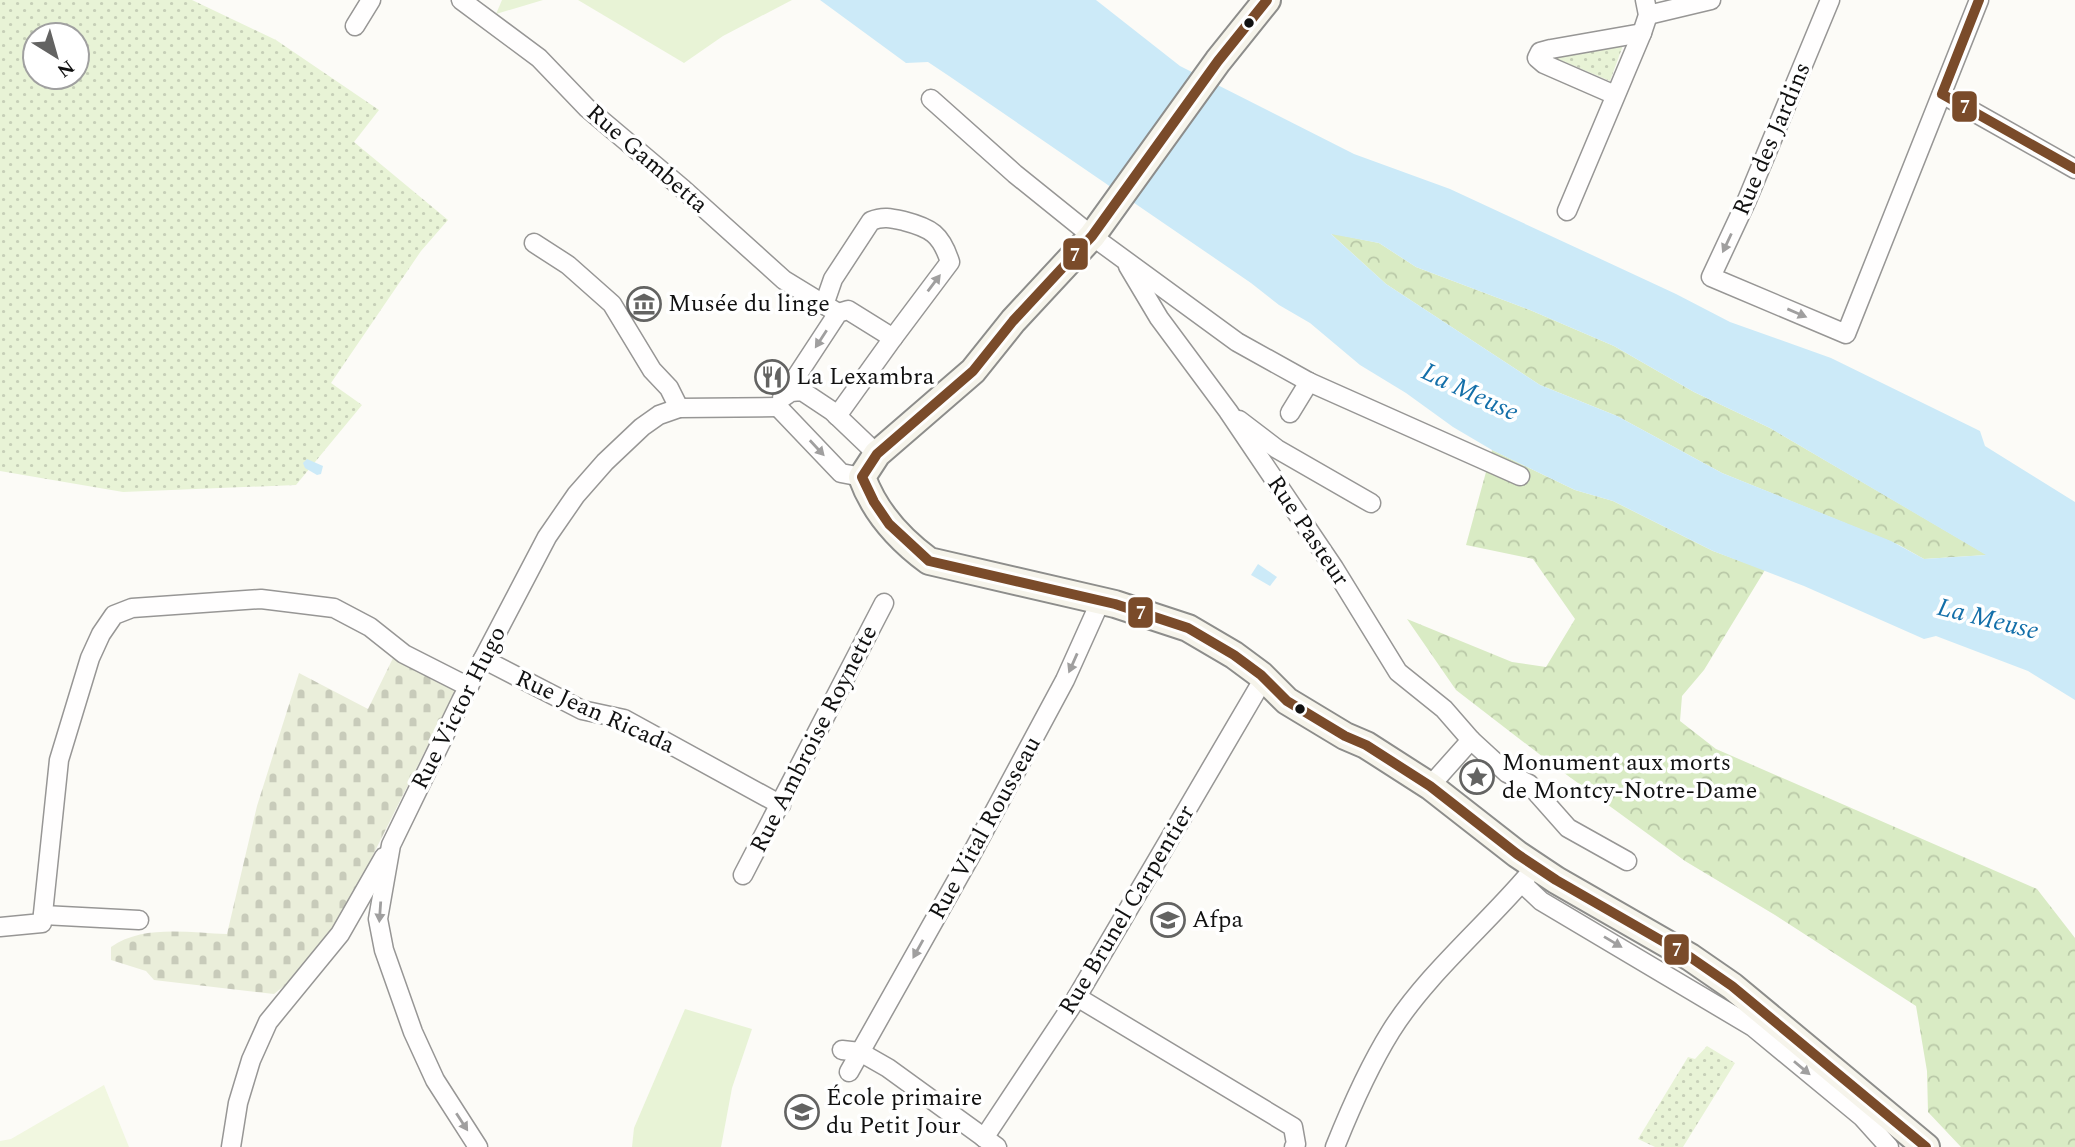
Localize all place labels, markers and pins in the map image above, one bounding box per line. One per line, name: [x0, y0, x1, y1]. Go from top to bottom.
unlabelled marker: [1242, 16, 1256, 30]
museum icon: Musée du linge: [625, 285, 663, 323]
place label: Musée du linge: [668, 286, 830, 322]
restaurant icon: La Lexambra: [753, 358, 791, 396]
place label: La Lexambra: [796, 359, 935, 395]
unlabelled marker: [1293, 702, 1307, 716]
place label: Monument aux morts de Montcy-Notre-Dame: [1502, 745, 1757, 809]
place icon: Monument aux morts de Montcy-Notre-Dame: [1458, 758, 1496, 796]
school or university icon: Afpa: [1149, 901, 1187, 939]
place label: Afpa: [1192, 902, 1243, 938]
place label: École primaire du Petit Jour: [826, 1080, 982, 1144]
school or university icon: École primaire du Petit Jour: [783, 1093, 821, 1131]

